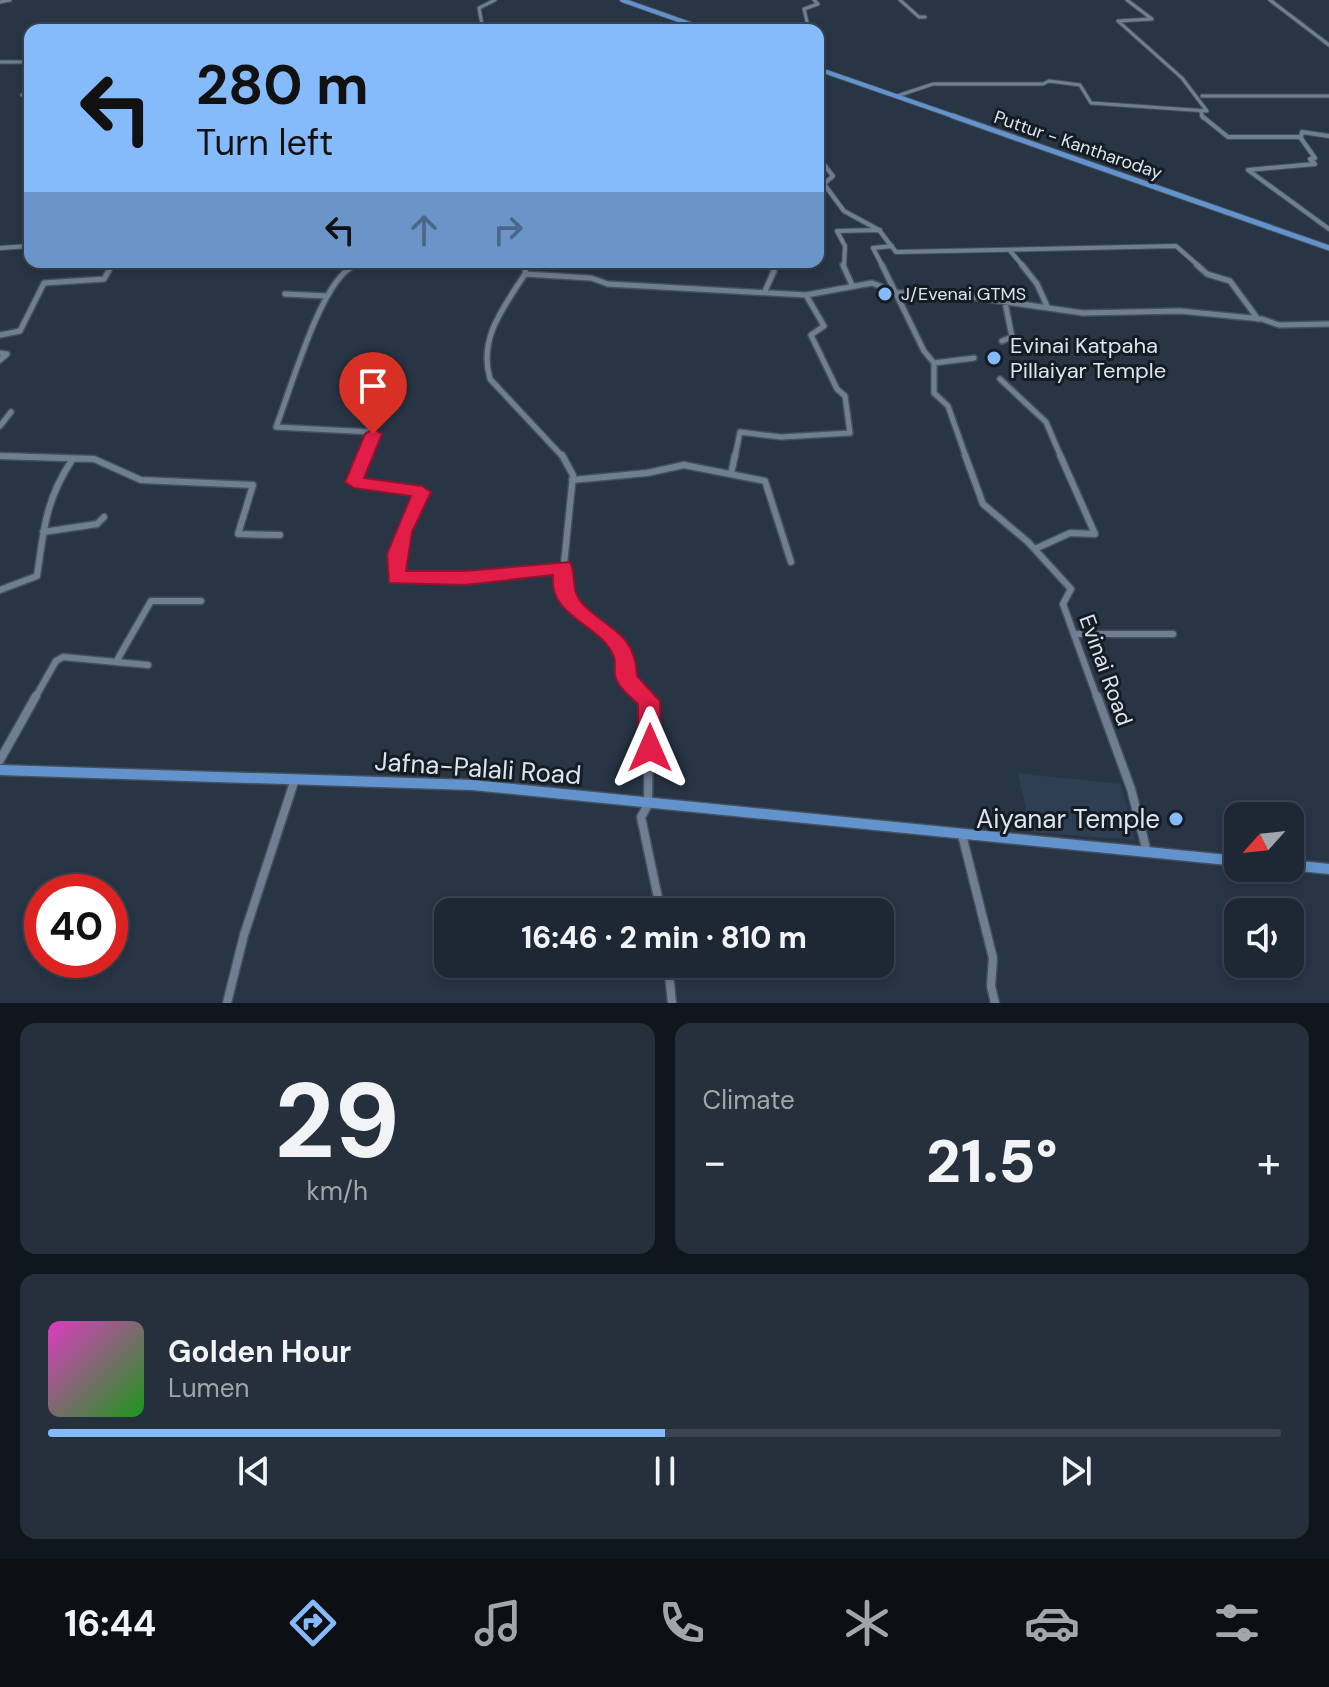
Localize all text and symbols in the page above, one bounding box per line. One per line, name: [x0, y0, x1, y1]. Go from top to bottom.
text: 280 m: [196, 48, 369, 121]
icon: left: [64, 56, 168, 160]
street label: Puttur - Kantharoday: [991, 105, 1165, 185]
text: Turn left: [196, 119, 333, 166]
icon: left: [318, 208, 362, 252]
icon: ahead: [402, 208, 446, 252]
icon: right: [486, 208, 530, 252]
place label: J/Evenai GTMS: [901, 282, 1026, 306]
marker: J/Evenai GTMS: [876, 285, 894, 303]
place label: Evinai Katpaha Pillaiyar Temple: [1010, 331, 1166, 385]
marker: Evinai Katpaha Pillaiyar Temple: [985, 349, 1003, 367]
pin: [339, 352, 407, 434]
icon: arrive: [351, 364, 395, 408]
street label: Evinai Road: [1072, 610, 1140, 730]
position arrow: [608, 706, 692, 790]
street label: Jafna-Palali Road: [373, 744, 583, 792]
place label: Aiyanar Temple: [976, 802, 1160, 836]
north arrow: [1224, 802, 1304, 882]
map controls: [1224, 802, 1304, 978]
marker: Aiyanar Temple: [1167, 810, 1185, 828]
speed limit sign: 40: [24, 874, 128, 978]
button: sound: [1224, 898, 1304, 978]
text: 16:46 · 2 min · 810 m: [521, 918, 807, 957]
text: 29: [274, 1054, 400, 1189]
text: Climate: [703, 1083, 795, 1117]
text: 21.5°: [926, 1122, 1058, 1201]
text: −: [703, 1133, 727, 1191]
text: +: [1257, 1133, 1281, 1191]
text: km/h: [307, 1174, 368, 1208]
text: Golden Hour: [168, 1332, 351, 1371]
text: Lumen: [168, 1371, 249, 1405]
icon: previous: [232, 1449, 276, 1493]
icon: pause: [643, 1449, 687, 1493]
icon: next: [1054, 1449, 1098, 1493]
icon: directions: [285, 1595, 341, 1651]
icon: music: [470, 1595, 526, 1651]
icon: phone: [654, 1595, 710, 1651]
icon: climate: [839, 1595, 895, 1651]
icon: car: [1024, 1595, 1080, 1651]
icon: filters: [1209, 1595, 1265, 1651]
text: 16:44: [64, 1600, 156, 1647]

